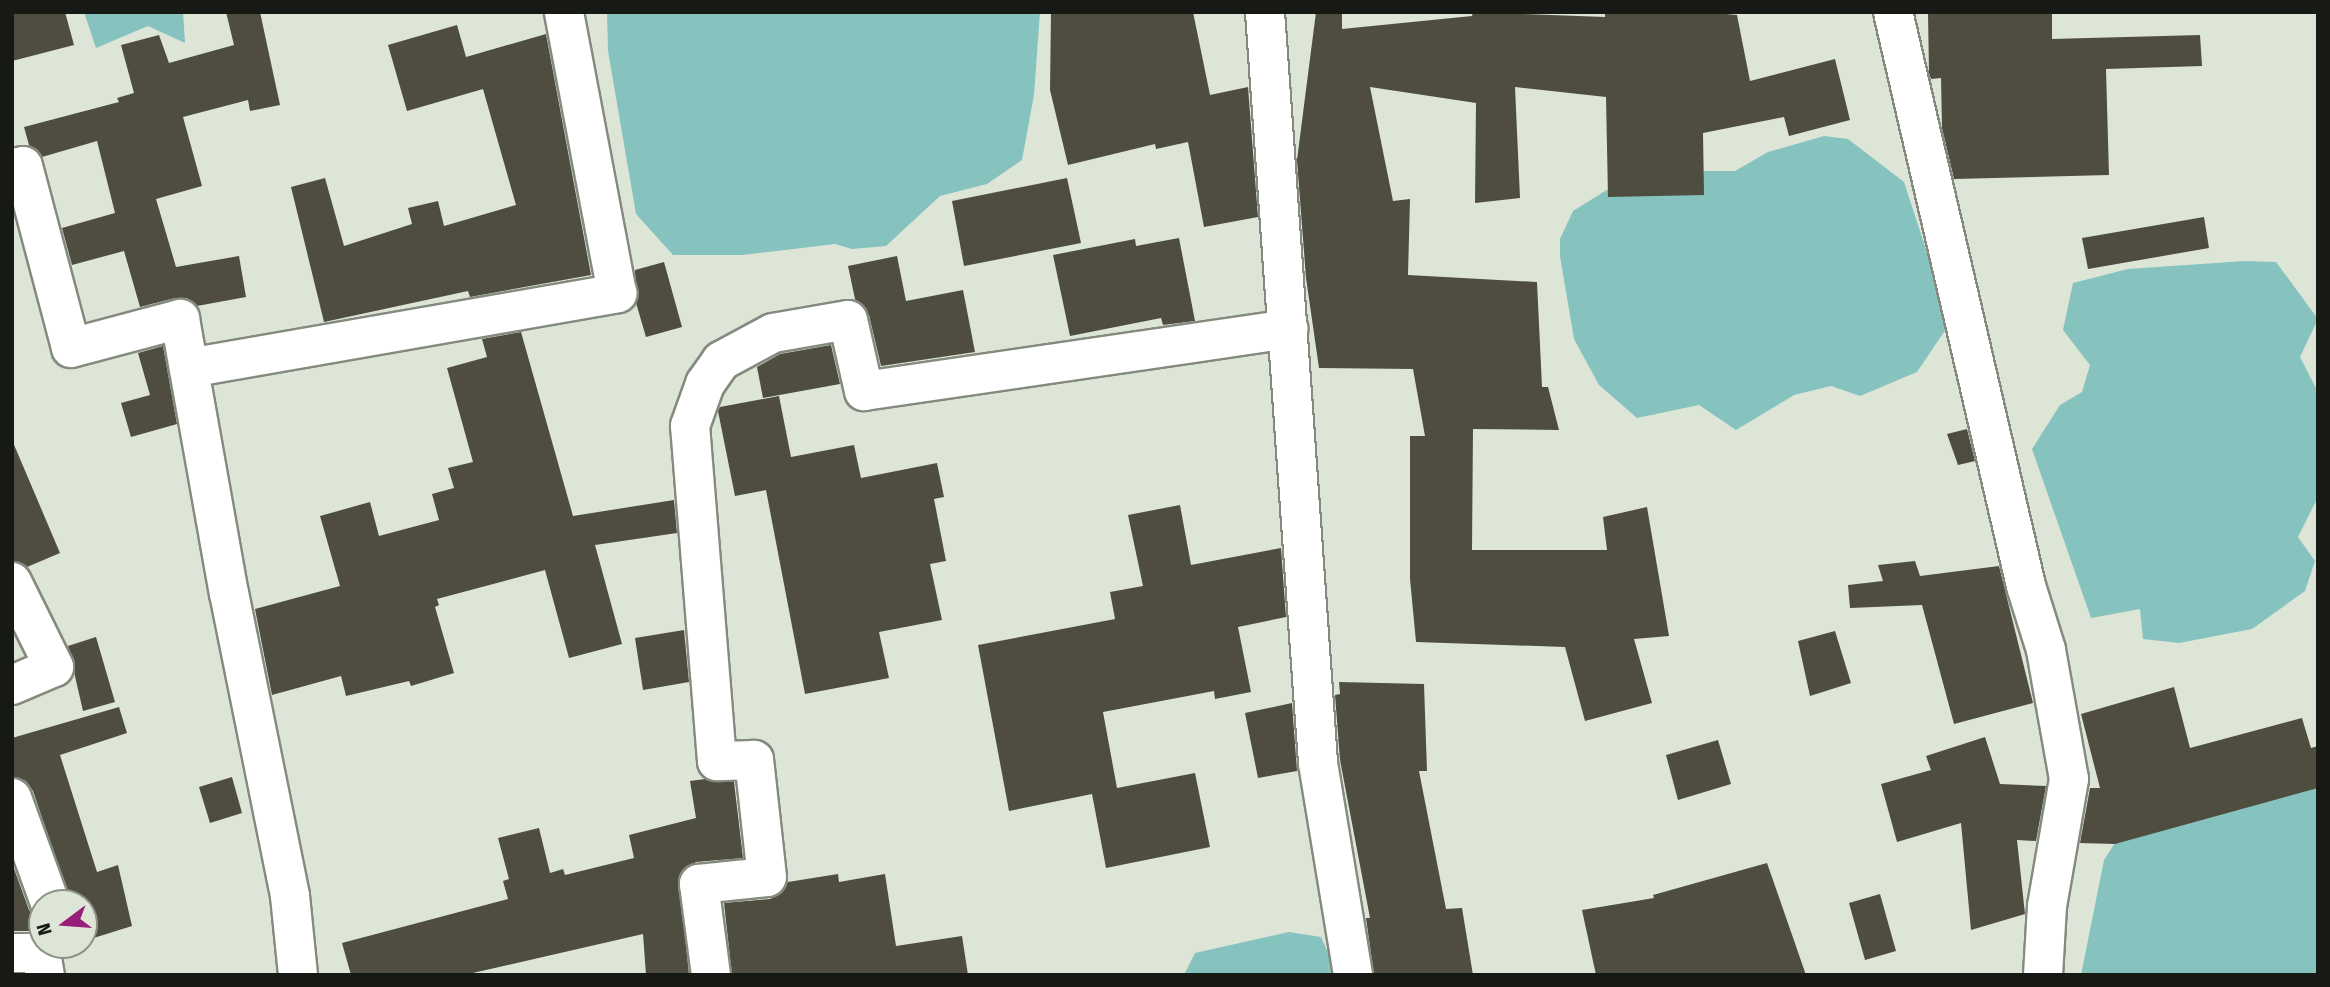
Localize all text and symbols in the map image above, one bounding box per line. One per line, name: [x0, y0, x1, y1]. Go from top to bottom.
north arrow: [28, 889, 98, 959]
text: N: [32, 921, 57, 938]

